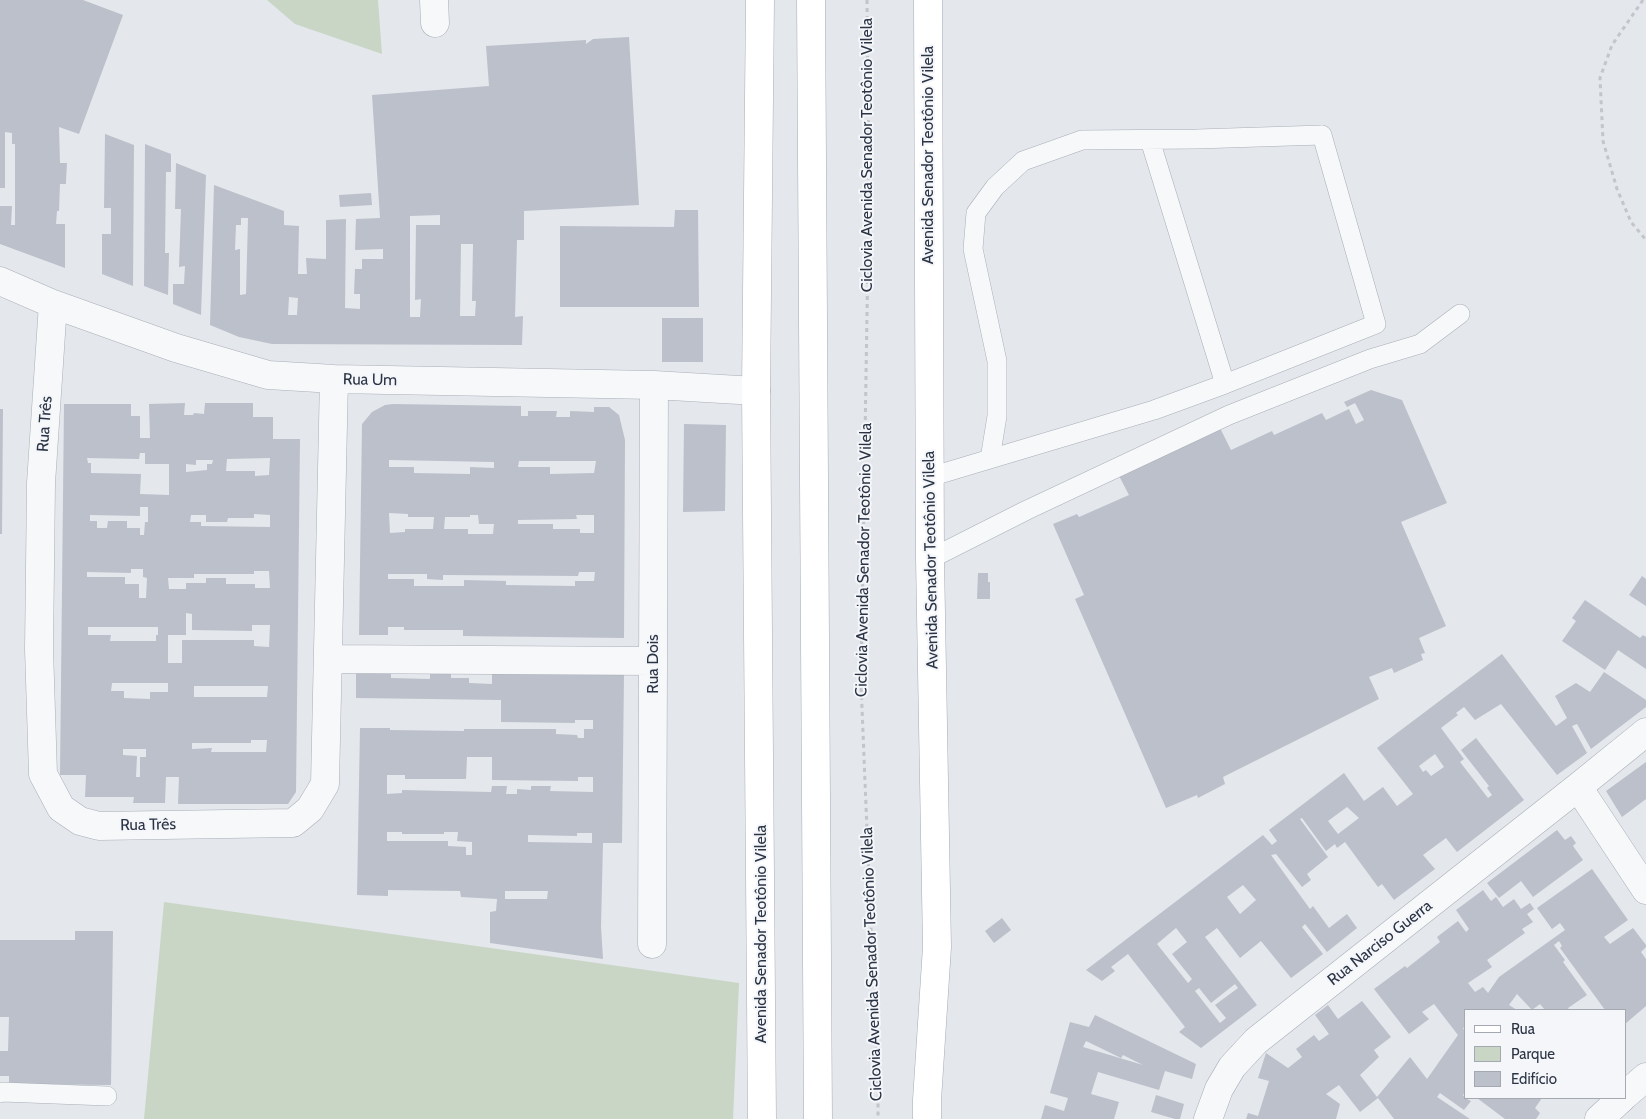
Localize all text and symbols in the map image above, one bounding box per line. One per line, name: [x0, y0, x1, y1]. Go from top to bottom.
street label: Ciclovia Avenida Senador Teotônio Vilela: [857, 18, 877, 292]
street label: Avenida Senador Teotônio Vilela: [918, 46, 938, 264]
street label: Rua Um: [343, 370, 397, 390]
street label: Rua Três: [33, 395, 57, 453]
street label: Ciclovia Avenida Senador Teotônio Vilela: [852, 423, 876, 697]
street label: Avenida Senador Teotônio Vilela: [919, 451, 943, 669]
street label: Rua Dois: [643, 634, 663, 694]
street label: Rua Três: [120, 815, 176, 835]
street label: Avenida Senador Teotônio Vilela: [751, 825, 771, 1043]
street label: Ciclovia Avenida Senador Teotônio Vilela: [858, 827, 886, 1101]
street label: Rua Narciso Guerra: [1324, 896, 1436, 990]
legend: [1464, 1009, 1626, 1099]
text: Rua: [1511, 1020, 1535, 1038]
text: Parque: [1511, 1045, 1555, 1063]
text: Edifício: [1511, 1070, 1557, 1088]

